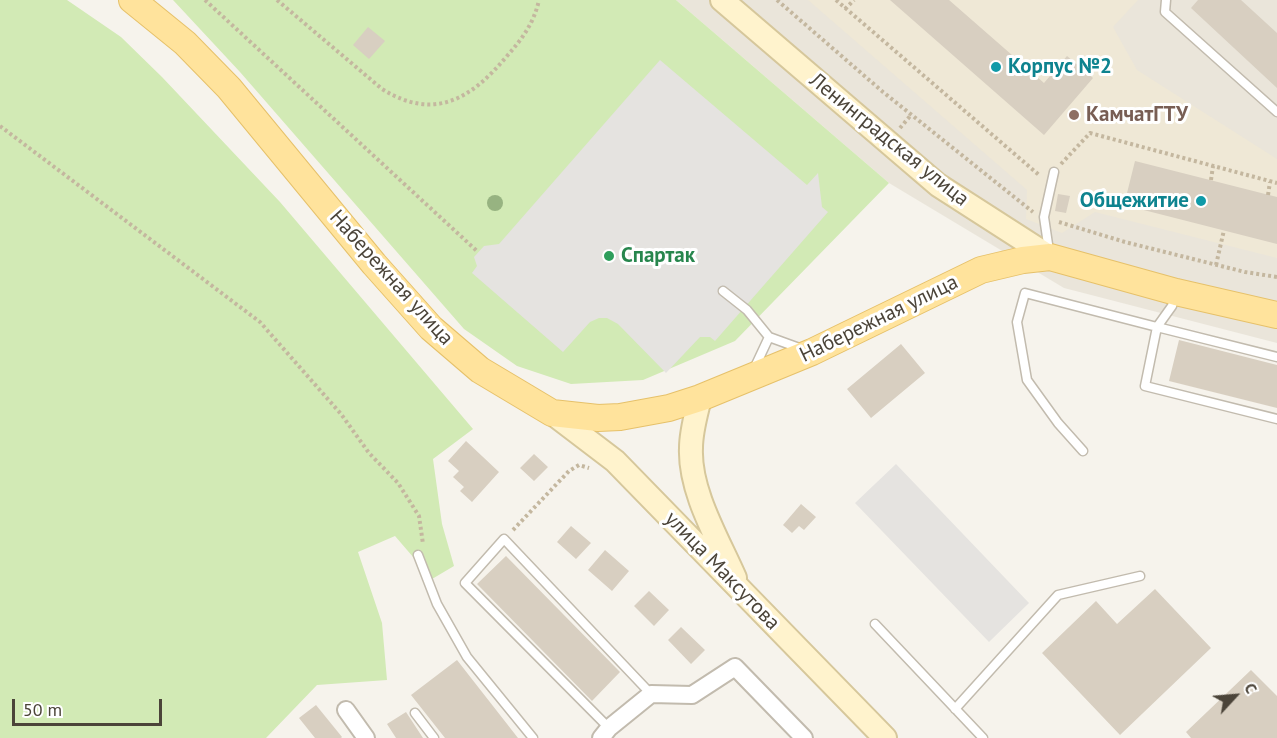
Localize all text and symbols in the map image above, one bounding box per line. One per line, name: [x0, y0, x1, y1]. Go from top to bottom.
place label: Корпус №2: [1008, 54, 1112, 80]
marker: Корпус №2: [989, 60, 1003, 74]
street label: Ленинградская улица: [804, 68, 974, 212]
place label: КамчатГТУ: [1086, 102, 1188, 128]
marker: КамчатГТУ: [1067, 108, 1081, 122]
place label: Общежитие: [1080, 188, 1189, 214]
marker: Общежитие: [1194, 194, 1208, 208]
street label: Набережная улица: [324, 205, 458, 351]
place label: Спартак: [621, 243, 695, 269]
marker: Спартак: [602, 249, 616, 263]
street label: Набережная улица: [796, 270, 962, 368]
street label: улица Максутова: [659, 506, 785, 636]
north arrow: [1205, 666, 1265, 726]
text: С: [1240, 680, 1262, 697]
scale bar: [15, 687, 165, 725]
text: 50 m: [23, 698, 62, 721]

